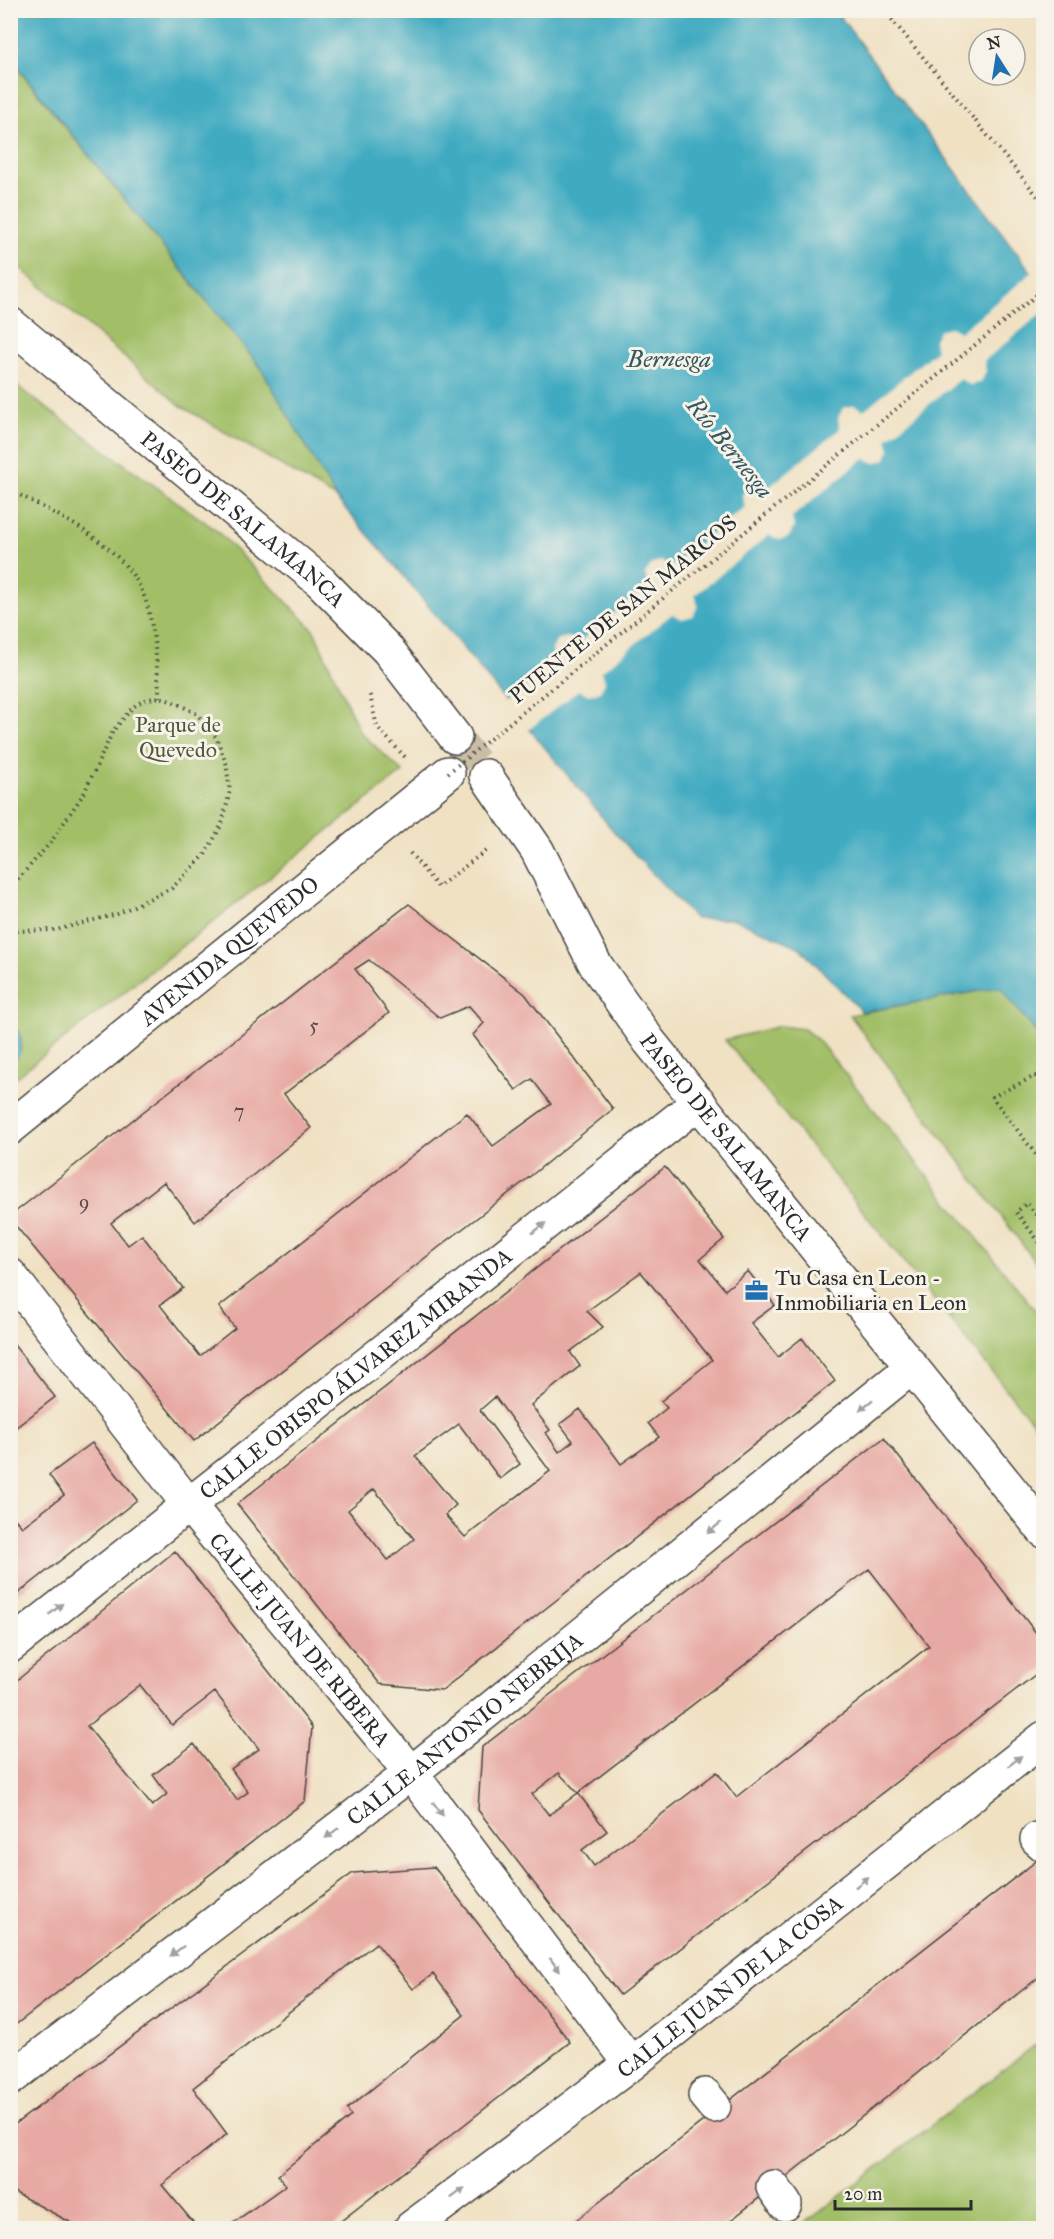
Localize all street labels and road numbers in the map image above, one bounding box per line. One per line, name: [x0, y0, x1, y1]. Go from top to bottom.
street label: PASEO DE SALAMANCA: [136, 425, 352, 613]
street label: PUENTE DE SAN MARCOS: [504, 509, 742, 709]
street label: AVENIDA QUEVEDO: [133, 870, 324, 1032]
street label: PASEO DE SALAMANCA: [634, 1028, 818, 1246]
street label: CALLE OBISPO ÁLVAREZ MIRANDA: [194, 1242, 517, 1505]
street label: CALLE JUAN DE RIBERA: [204, 1527, 397, 1752]
street label: CALLE ANTONIO NEBRIJA: [341, 1626, 588, 1831]
street label: CALLE JUAN DE LA COSA: [611, 1889, 848, 2083]

